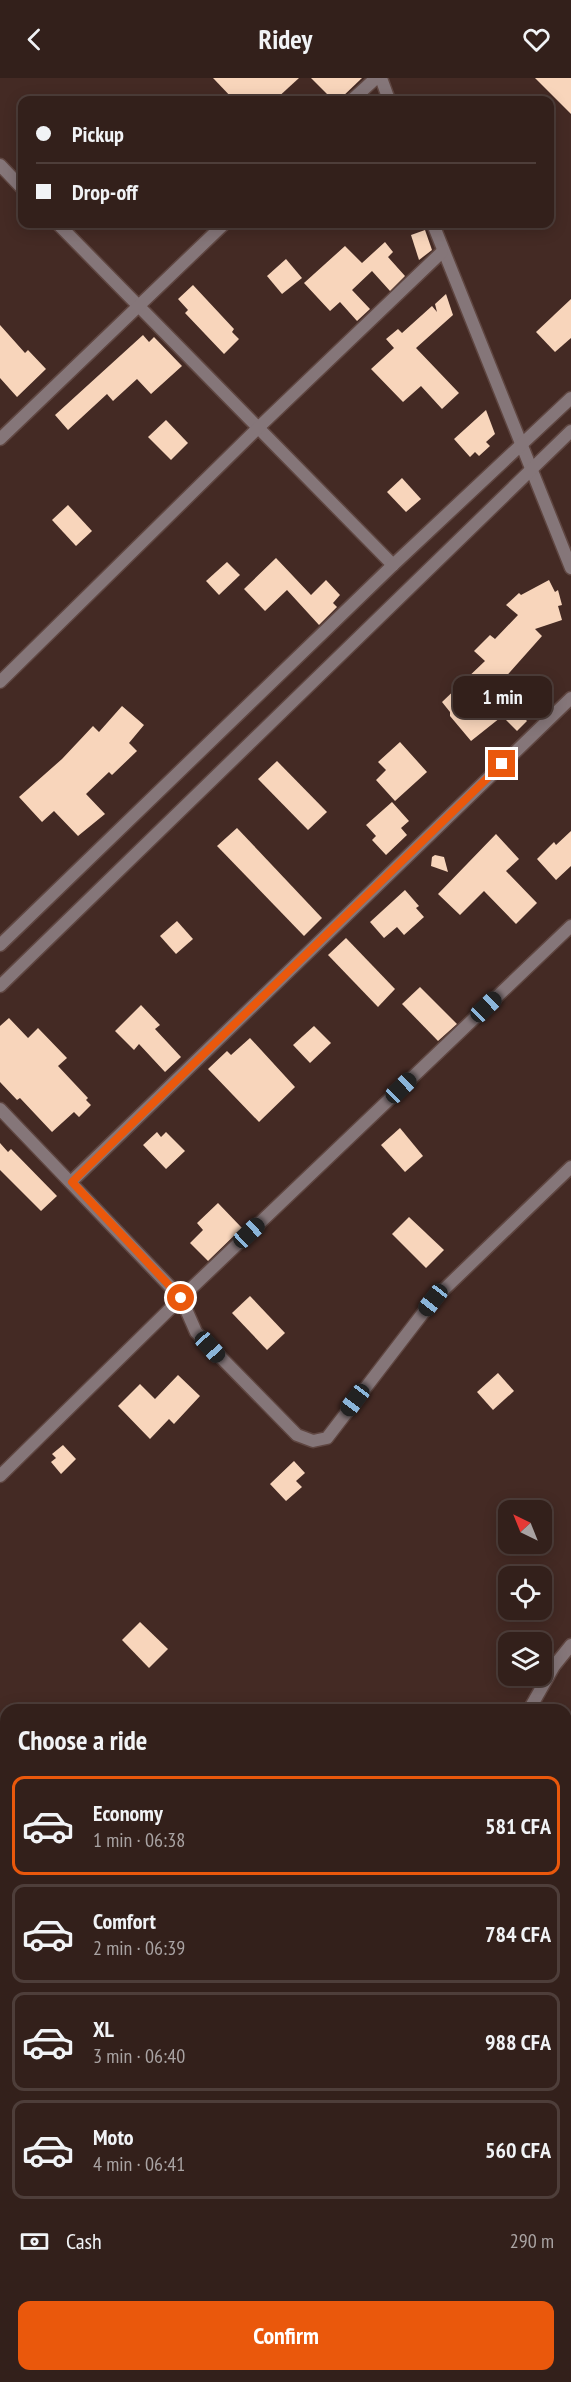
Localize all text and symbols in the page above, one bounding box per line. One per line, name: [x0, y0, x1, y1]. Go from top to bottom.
text: Ridey: [259, 22, 312, 56]
icon: back: [18, 23, 51, 56]
icon: heart: [520, 23, 553, 56]
text: Pickup: [72, 120, 124, 148]
text: Drop-off: [72, 178, 138, 206]
callout: 1 min: [452, 677, 552, 719]
text: 1 min: [482, 684, 523, 710]
route end: [488, 750, 515, 777]
car: [467, 988, 505, 1026]
car: [382, 1069, 420, 1107]
car: [230, 1214, 268, 1252]
car: [415, 1280, 451, 1320]
route start: [167, 1284, 194, 1311]
car: [191, 1328, 229, 1366]
car: [337, 1380, 373, 1420]
north arrow: [498, 1500, 552, 1554]
map controls: [498, 1500, 552, 1686]
button: locate: [498, 1566, 552, 1620]
button: layers: [498, 1632, 552, 1686]
text: Choose a ride: [18, 1723, 147, 1757]
icon: car: [21, 1799, 75, 1853]
text: Economy: [93, 1799, 163, 1827]
text: 581 CFA: [485, 1812, 551, 1840]
text: 1 min · 06:38: [93, 1827, 185, 1853]
icon: car: [21, 1907, 75, 1961]
text: Comfort: [93, 1907, 156, 1935]
text: 784 CFA: [485, 1920, 551, 1948]
text: 2 min · 06:39: [93, 1935, 185, 1961]
icon: car: [21, 2015, 75, 2069]
text: XL: [93, 2015, 114, 2043]
text: 988 CFA: [485, 2028, 551, 2056]
text: 3 min · 06:40: [93, 2043, 185, 2069]
icon: car: [21, 2123, 75, 2177]
text: Moto: [93, 2123, 134, 2151]
text: 560 CFA: [485, 2136, 551, 2164]
text: 4 min · 06:41: [93, 2151, 185, 2177]
icon: cash: [18, 2225, 51, 2258]
text: Cash: [66, 2227, 102, 2255]
text: 290 m: [510, 2228, 554, 2254]
button: Confirm: [18, 2301, 554, 2370]

